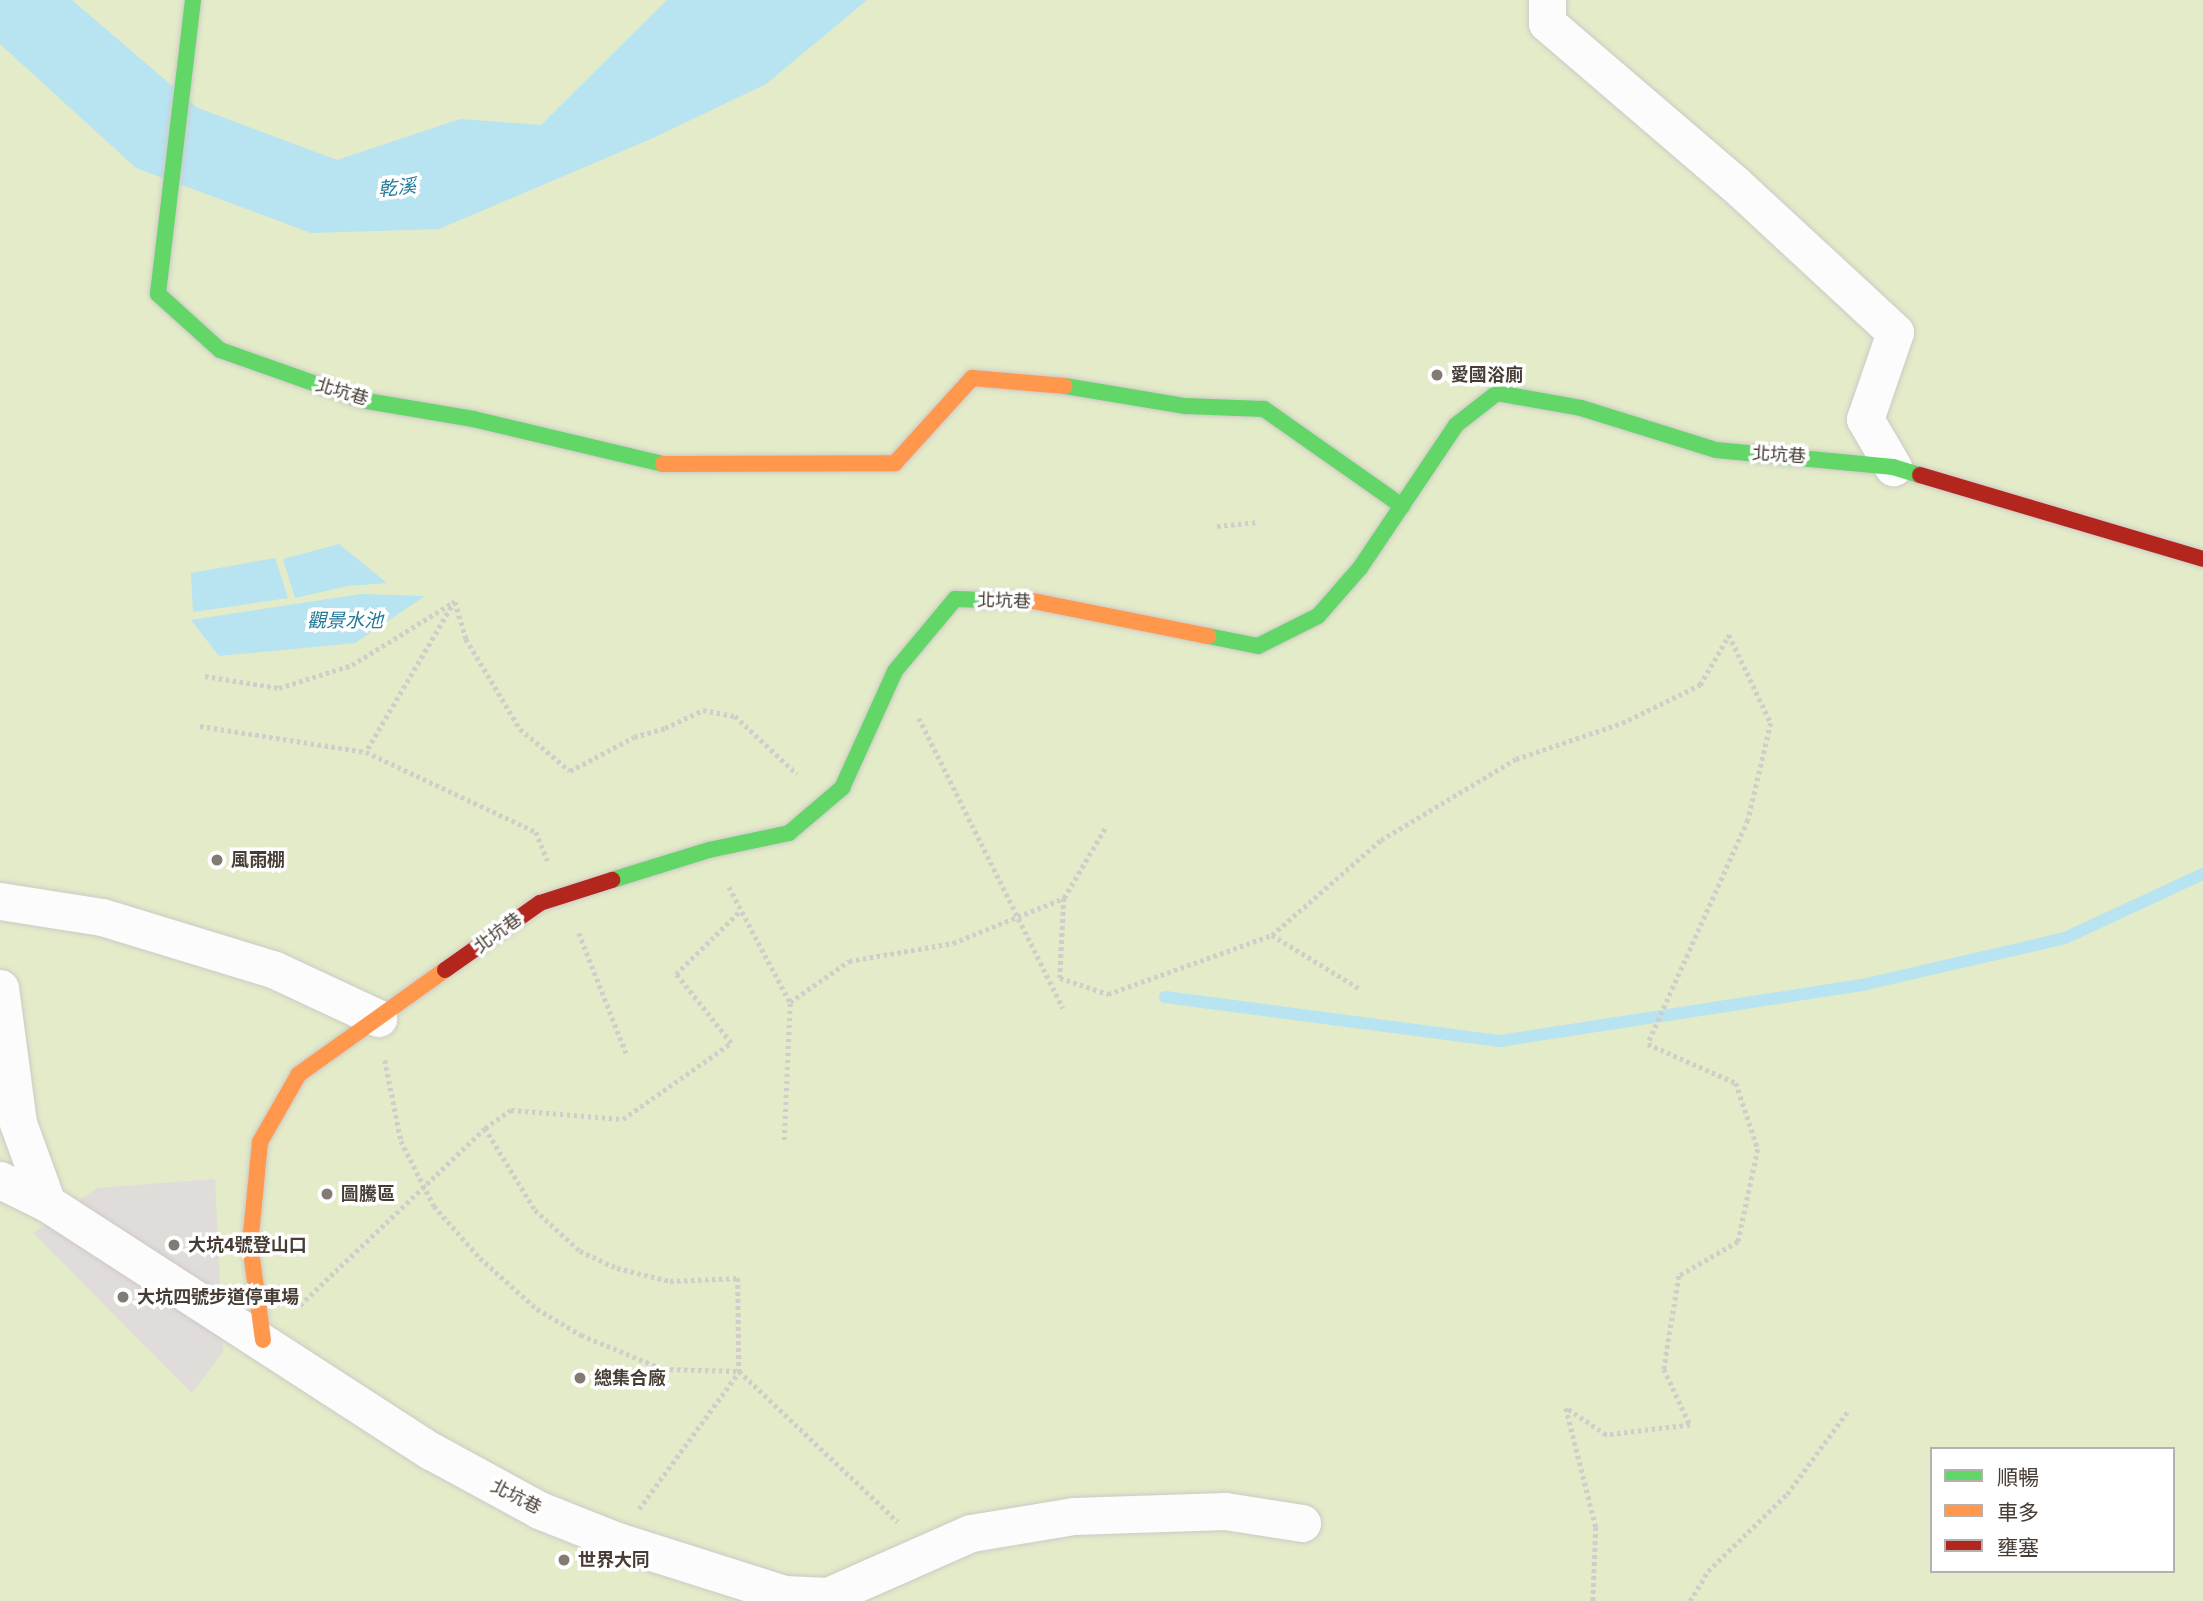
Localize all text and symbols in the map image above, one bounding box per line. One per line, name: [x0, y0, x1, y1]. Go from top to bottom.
water label: 乾溪: [377, 175, 417, 201]
place label: 愛國浴廁: [1451, 364, 1523, 386]
marker: 愛國浴廁: [1429, 367, 1445, 383]
street label: 北坑巷: [313, 374, 371, 410]
street label: 北坑巷: [1751, 442, 1807, 468]
street label: 北坑巷: [977, 589, 1031, 613]
water label: 觀景水池: [307, 610, 383, 632]
place label: 風雨棚: [231, 849, 285, 871]
marker: 風雨棚: [209, 852, 225, 868]
street label: 北坑巷: [470, 908, 526, 958]
place label: 圖騰區: [341, 1183, 395, 1205]
marker: 圖騰區: [319, 1186, 335, 1202]
place label: 大坑4號登山口: [188, 1234, 307, 1256]
marker: 大坑4號登山口: [166, 1237, 182, 1253]
place label: 大坑四號步道停車場: [137, 1286, 299, 1308]
marker: 大坑四號步道停車場: [115, 1289, 131, 1305]
place label: 總集合廠: [594, 1367, 666, 1389]
marker: 總集合廠: [572, 1370, 588, 1386]
legend: [1930, 1447, 2175, 1573]
text: 順暢: [1997, 1463, 2039, 1491]
street label: 北坑巷: [487, 1475, 545, 1519]
text: 車多: [1997, 1498, 2039, 1526]
text: 壅塞: [1997, 1533, 2039, 1561]
place label: 世界大同: [578, 1549, 650, 1571]
marker: 世界大同: [556, 1552, 572, 1568]

